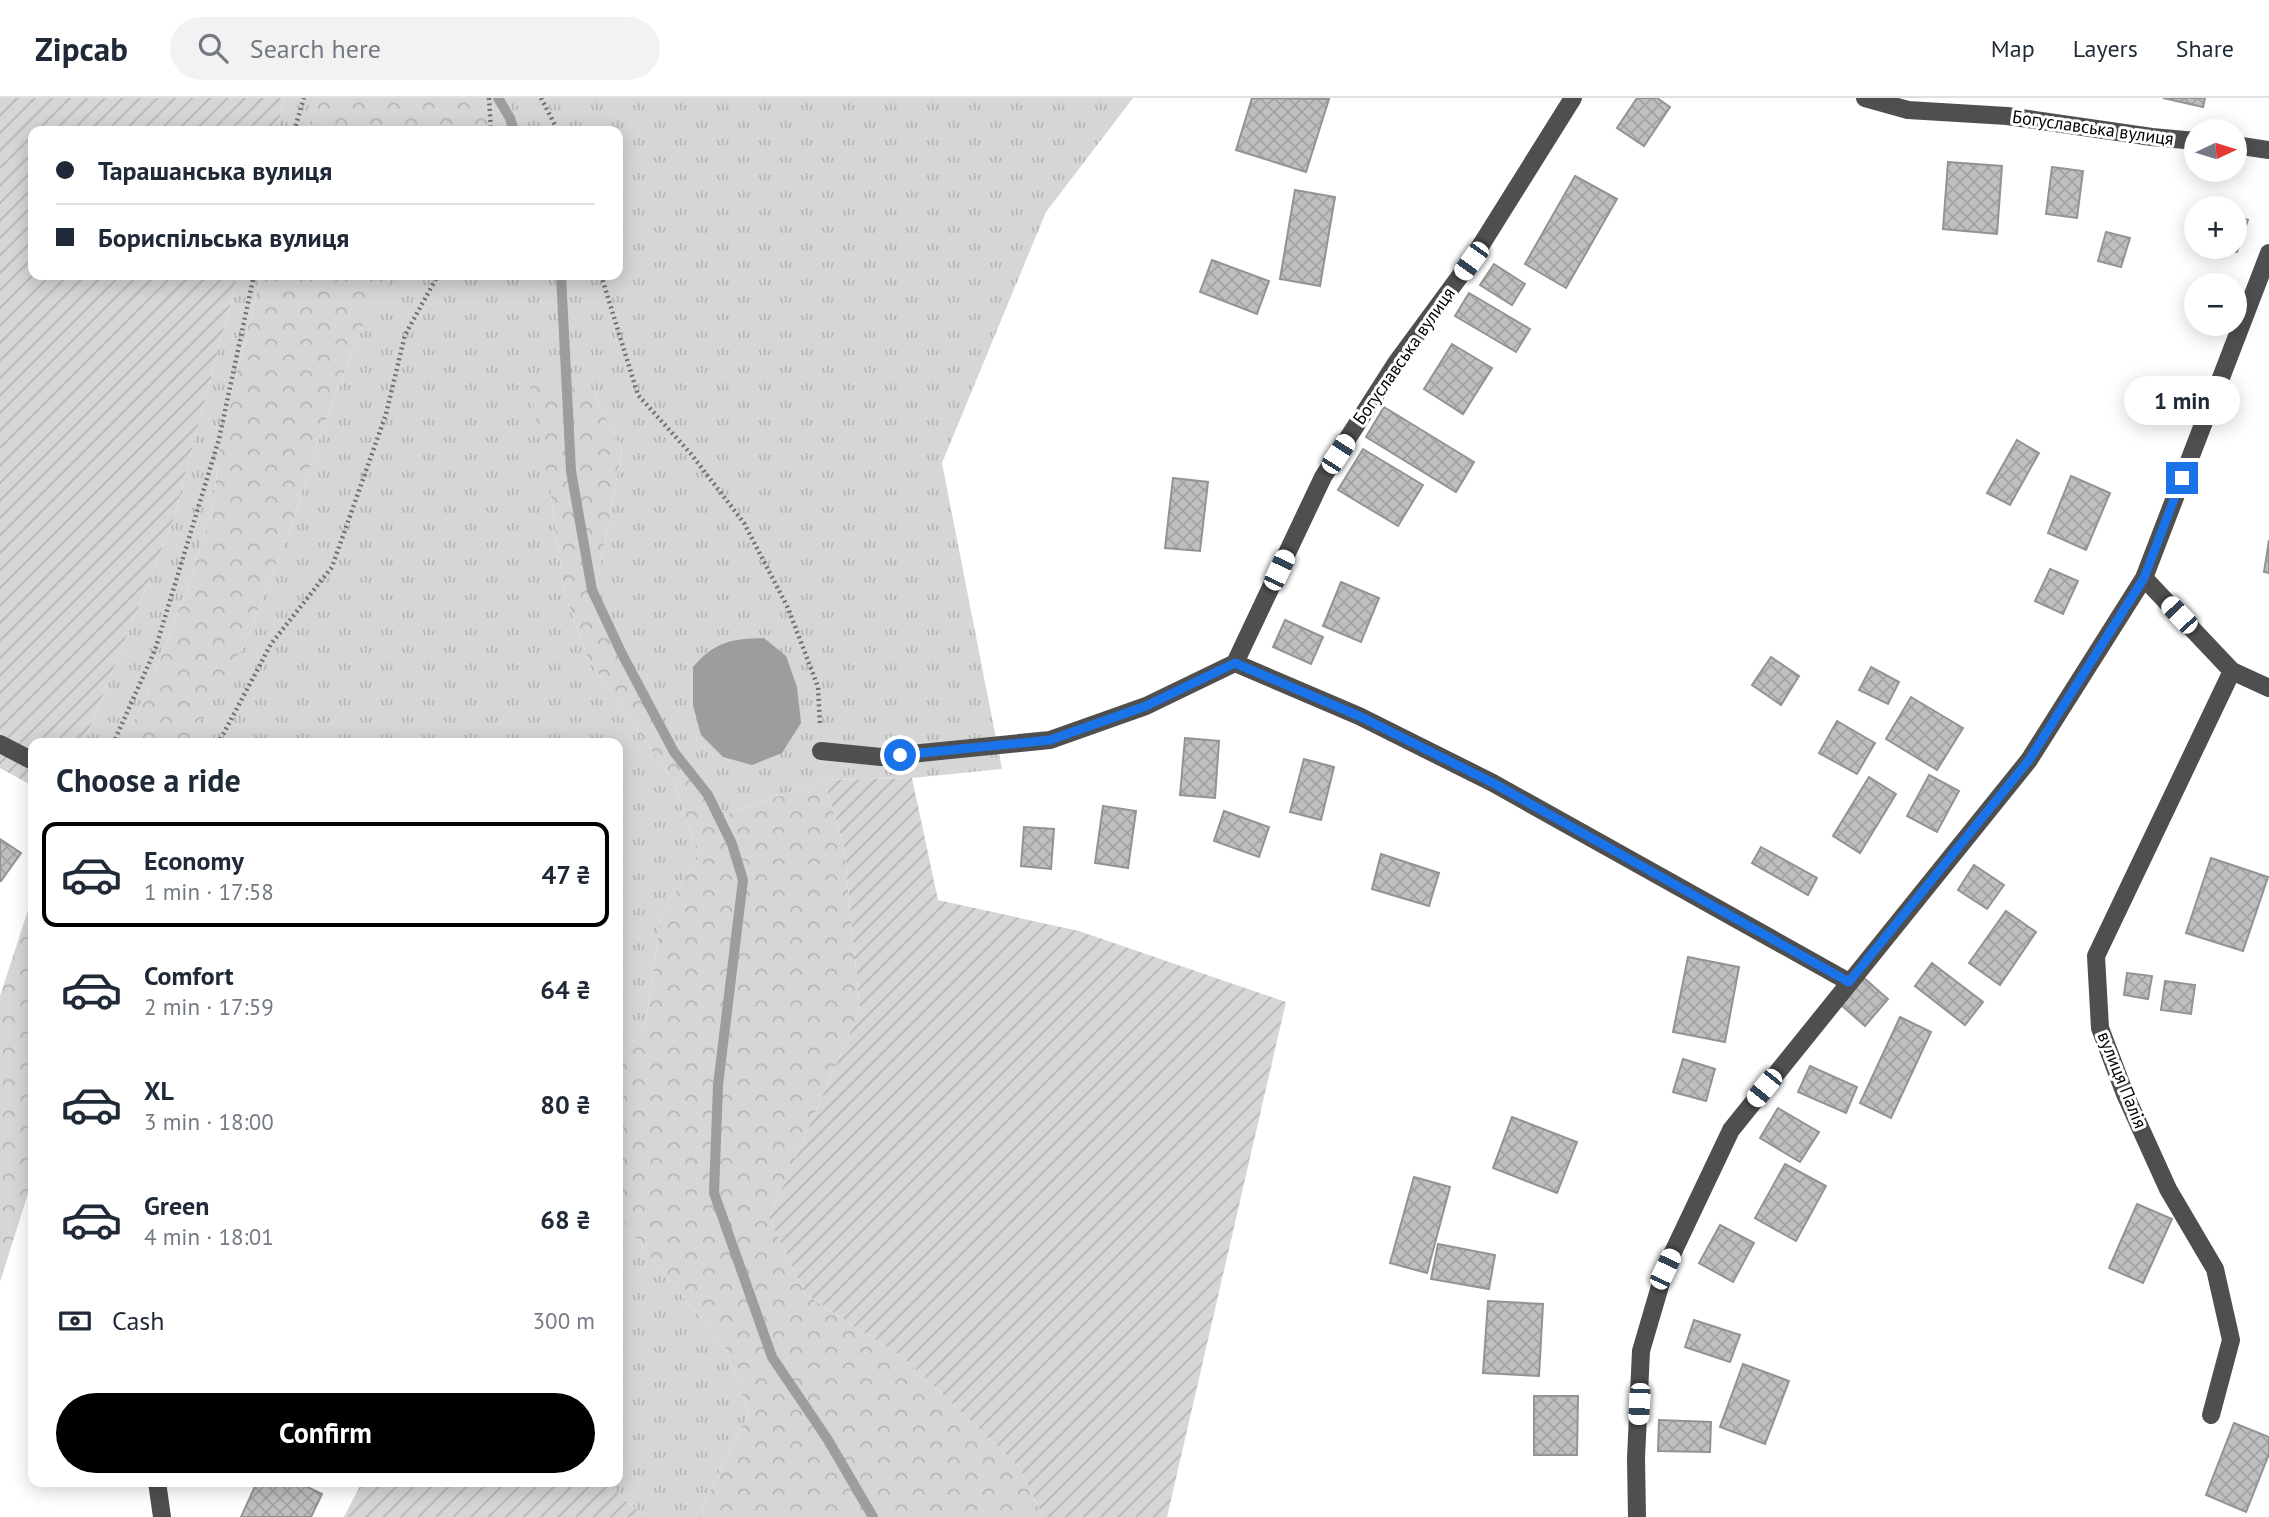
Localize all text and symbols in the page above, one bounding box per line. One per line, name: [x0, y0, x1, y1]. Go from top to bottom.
search box: [170, 17, 660, 80]
text: Zipcab: [35, 27, 128, 70]
icon: search: [194, 29, 232, 67]
text: Search here: [250, 32, 381, 65]
text: Map: [1991, 33, 2035, 64]
text: Layers: [2073, 33, 2138, 64]
text: Share: [2176, 33, 2234, 64]
street label: Богуславська вулиця: [2011, 105, 2175, 150]
north arrow: [2184, 119, 2247, 182]
map controls: [2184, 119, 2247, 336]
text: Тарашанська вулиця: [98, 154, 332, 187]
button: +: [2184, 196, 2247, 259]
text: Бориспільська вулиця: [98, 221, 349, 254]
car: [1451, 238, 1492, 284]
button: −: [2184, 273, 2247, 336]
street label: Богуславська вулиця: [1347, 282, 1460, 429]
callout: 1 min: [2124, 376, 2240, 426]
text: 1 min: [2154, 386, 2210, 415]
car: [1318, 431, 1359, 477]
route end: [2166, 462, 2198, 494]
car: [1261, 547, 1298, 593]
car: [2157, 592, 2202, 638]
route start: [884, 739, 916, 771]
text: Choose a ride: [56, 759, 241, 801]
icon: car: [60, 843, 123, 906]
text: Economy: [144, 844, 244, 877]
text: 47 ₴: [542, 858, 591, 891]
text: 1 min · 17:58: [144, 877, 274, 906]
icon: car: [60, 958, 123, 1021]
text: Comfort: [144, 959, 234, 992]
text: 64 ₴: [540, 973, 591, 1006]
text: 2 min · 17:59: [144, 992, 274, 1021]
street label: вулиця Палія: [2093, 1028, 2152, 1132]
car: [1743, 1065, 1786, 1111]
icon: car: [60, 1073, 123, 1136]
text: XL: [144, 1074, 174, 1107]
text: 80 ₴: [540, 1088, 591, 1121]
text: 3 min · 18:00: [144, 1107, 274, 1136]
icon: car: [60, 1188, 123, 1251]
text: Green: [144, 1189, 209, 1222]
text: 68 ₴: [540, 1203, 591, 1236]
text: 4 min · 18:01: [144, 1222, 274, 1251]
car: [1647, 1246, 1684, 1292]
icon: cash: [56, 1302, 94, 1340]
text: Cash: [112, 1304, 164, 1337]
text: 300 m: [533, 1306, 595, 1335]
car: [1628, 1382, 1651, 1426]
button: Confirm: [56, 1393, 595, 1473]

